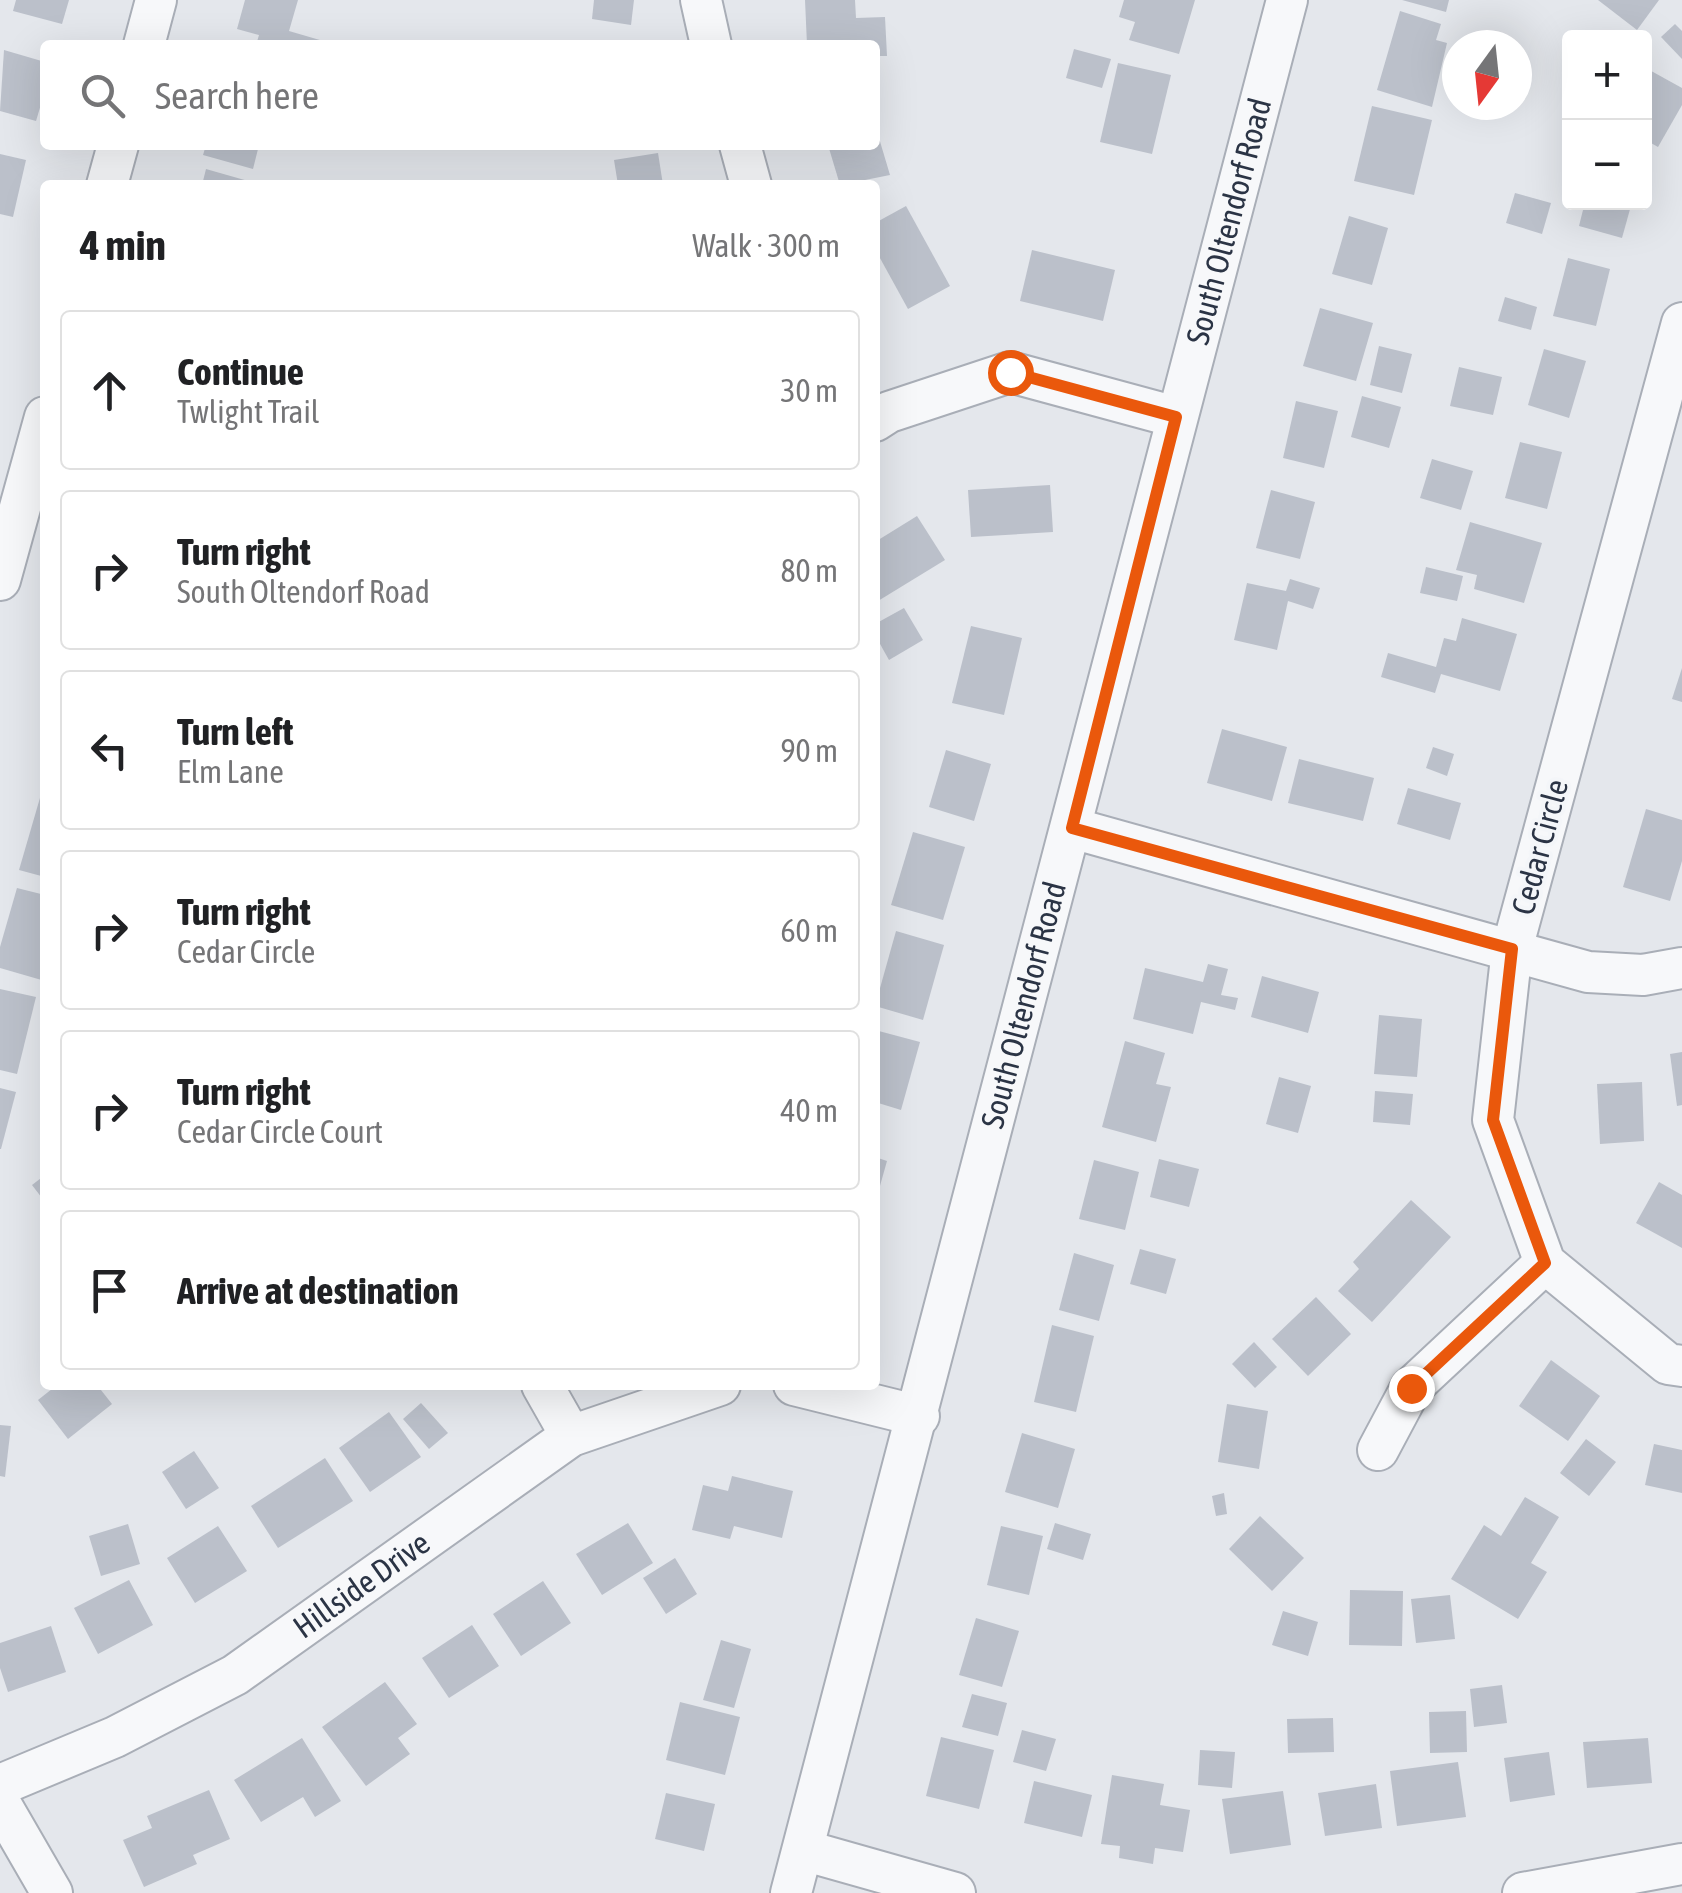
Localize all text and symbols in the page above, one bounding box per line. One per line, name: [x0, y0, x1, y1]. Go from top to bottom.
north arrow: [1442, 30, 1532, 120]
map controls: [1562, 30, 1652, 210]
button: +: [1562, 30, 1652, 120]
search box: [40, 40, 880, 150]
icon: search: [75, 68, 130, 123]
text: Search here: [155, 74, 319, 117]
street label: South Oltendorf Road: [1179, 94, 1278, 348]
button: −: [1562, 120, 1652, 210]
text: 4 min: [80, 221, 166, 269]
text: Walk · 300 m: [692, 227, 840, 264]
text: Continue: [177, 350, 304, 393]
route start: [988, 350, 1034, 396]
icon: ahead: [82, 363, 137, 418]
text: 30 m: [780, 372, 838, 409]
text: Twlight Trail: [177, 393, 319, 430]
text: Turn right: [177, 530, 311, 573]
icon: right: [82, 543, 137, 598]
text: 80 m: [780, 552, 838, 589]
text: South Oltendorf Road: [177, 573, 430, 610]
text: Turn left: [177, 710, 293, 753]
icon: left: [82, 723, 137, 778]
text: 90 m: [780, 732, 838, 769]
text: Elm Lane: [177, 753, 284, 790]
street label: Cedar Circle: [1504, 775, 1575, 918]
street label: South Oltendorf Road: [973, 878, 1073, 1132]
text: Turn right: [177, 890, 311, 933]
icon: right: [82, 903, 137, 958]
text: 60 m: [780, 912, 838, 949]
text: Cedar Circle: [177, 933, 315, 970]
text: Turn right: [177, 1070, 311, 1113]
icon: right: [82, 1083, 137, 1138]
text: 40 m: [780, 1092, 838, 1129]
text: Cedar Circle Court: [177, 1113, 383, 1150]
icon: arrive: [82, 1263, 137, 1318]
text: Arrive at destination: [177, 1269, 459, 1312]
route end: [1389, 1366, 1435, 1412]
street label: Hillside Drive: [286, 1524, 436, 1645]

